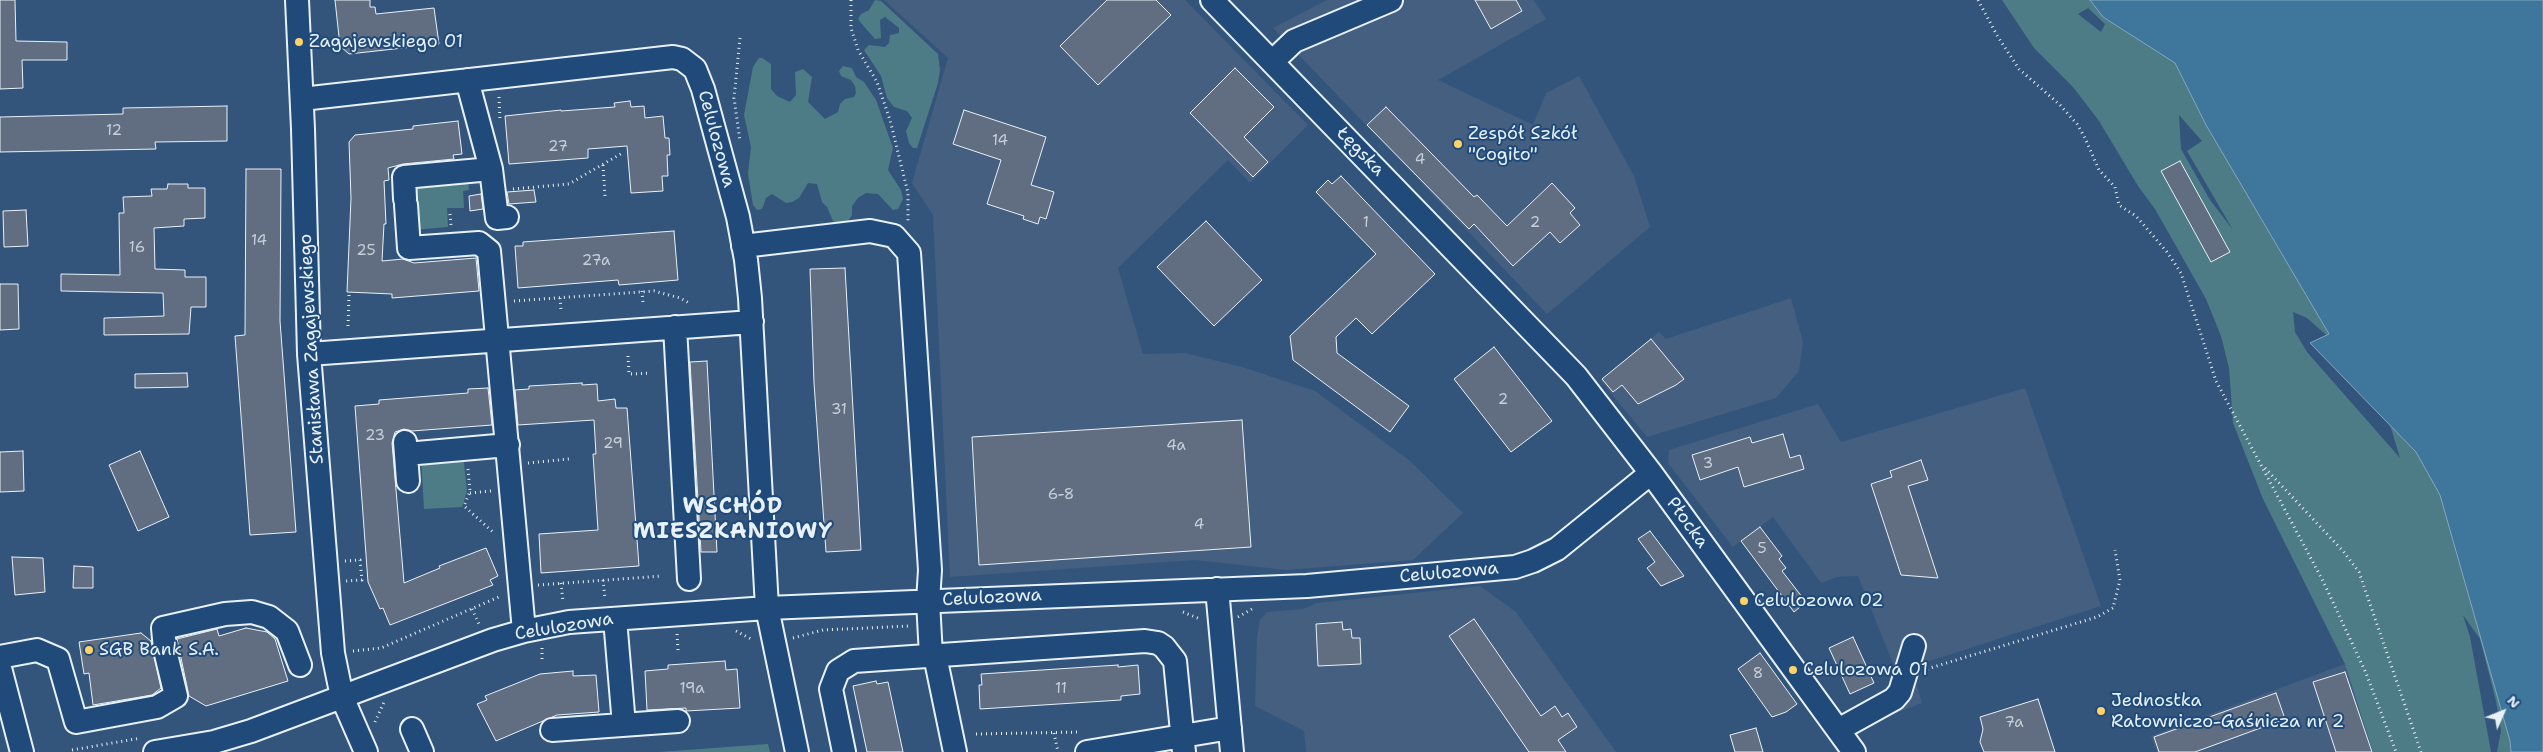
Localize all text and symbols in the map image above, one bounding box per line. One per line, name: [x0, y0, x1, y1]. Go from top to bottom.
place label: Zagajewskiego 01: [309, 31, 463, 53]
marker: Zagajewskiego 01: [293, 36, 305, 48]
street label: Celulozowa: [693, 88, 739, 190]
house number: 12: [106, 122, 122, 140]
street label: Łęgska: [1331, 123, 1389, 181]
place label: Zespół Szkół "Cogito": [1468, 123, 1578, 166]
house number: 14: [992, 132, 1008, 150]
house number: 27: [548, 138, 568, 156]
marker: Zespół Szkół "Cogito": [1452, 138, 1464, 150]
house number: 4: [1415, 151, 1425, 169]
house number: 1: [1363, 214, 1369, 232]
house number: 2: [1530, 214, 1540, 232]
house number: 14: [251, 232, 267, 250]
street label: Stanisława Zagajewskiego: [295, 233, 329, 465]
house number: 16: [129, 239, 145, 257]
house number: 25: [356, 242, 376, 260]
house number: 27a: [582, 252, 610, 270]
house number: 2: [1498, 391, 1508, 409]
house number: 31: [831, 401, 847, 419]
house number: 23: [365, 427, 385, 445]
house number: 29: [603, 435, 623, 453]
house number: 4a: [1166, 437, 1186, 455]
house number: 3: [1703, 455, 1713, 473]
house number: 6-8: [1048, 486, 1074, 504]
street label: Płocka: [1661, 493, 1713, 553]
district label: WSCHÓD MIESZKANIOWY: [631, 494, 835, 546]
house number: 4: [1194, 516, 1204, 534]
house number: 5: [1757, 540, 1767, 558]
street label: Celulozowa: [1399, 558, 1499, 588]
street label: Celulozowa: [942, 585, 1042, 611]
place label: Celulozowa 02: [1754, 590, 1884, 612]
marker: Celulozowa 02: [1738, 595, 1750, 607]
street label: Celulozowa: [513, 609, 615, 645]
place label: SGB Bank S.A.: [99, 639, 219, 661]
marker: SGB Bank S.A.: [83, 644, 95, 656]
place label: Celulozowa 01: [1803, 659, 1928, 681]
marker: Celulozowa 01: [1787, 664, 1799, 676]
house number: 8: [1753, 665, 1763, 683]
house number: 19a: [679, 680, 705, 698]
house number: 11: [1055, 680, 1067, 698]
north arrow: [2478, 687, 2528, 737]
place label: Jednostka Ratowniczo-Gaśnicza nr 2: [2111, 690, 2344, 732]
text: N: [2503, 691, 2524, 712]
marker: Jednostka Ratowniczo-Gaśnicza nr 2: [2095, 705, 2107, 717]
house number: 7a: [2004, 714, 2024, 732]

